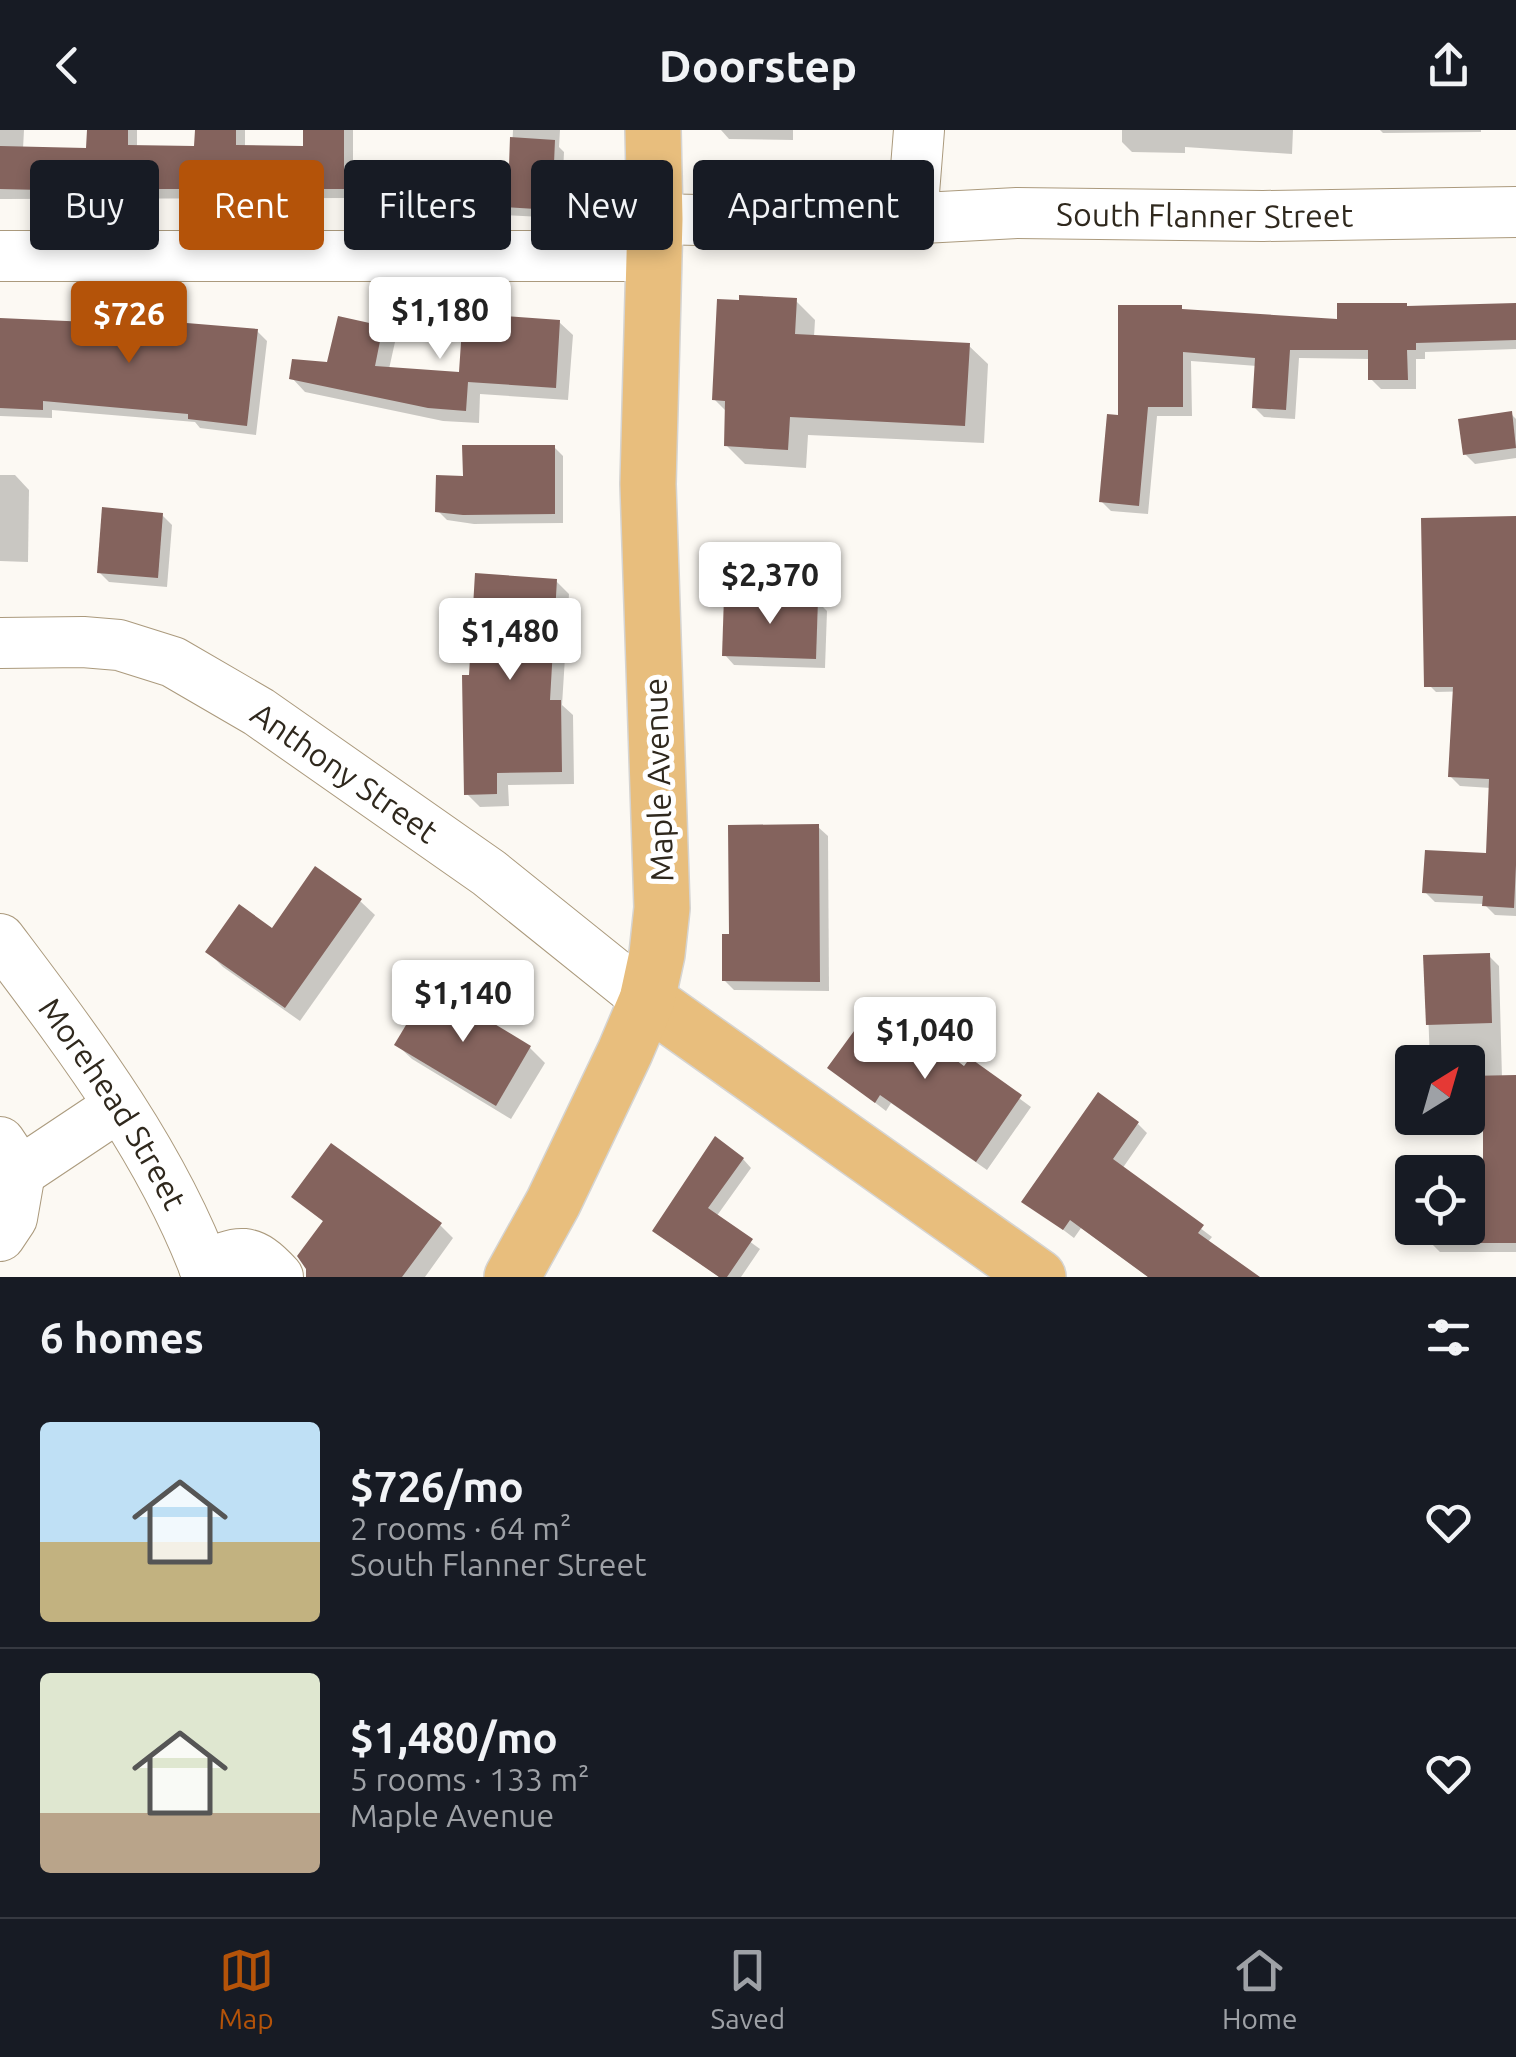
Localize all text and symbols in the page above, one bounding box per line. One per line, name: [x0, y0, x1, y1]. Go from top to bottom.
icon: back: [40, 38, 95, 93]
icon: share: [1421, 38, 1476, 93]
text: Doorstep: [659, 40, 857, 91]
chip: Buy: [30, 160, 159, 250]
chip: Rent: [179, 160, 324, 250]
chip: Filters: [344, 160, 511, 250]
chip: New: [531, 160, 673, 250]
chip: Apartment: [693, 160, 934, 250]
street label: South Flanner Street: [1056, 195, 1354, 234]
pin: $1,180: [359, 277, 521, 362]
pin: $726: [70, 281, 188, 366]
text: $1,180: [391, 291, 489, 327]
text: $726: [93, 295, 165, 331]
pin: $2,370: [689, 542, 851, 627]
text: $2,370: [721, 556, 819, 592]
pin: $1,480: [429, 598, 591, 683]
text: $1,480: [461, 612, 559, 648]
street label: Maple Avenue: [636, 677, 680, 883]
street label: Anthony Street: [245, 695, 445, 850]
pin: $1,140: [382, 960, 544, 1045]
text: $1,140: [414, 974, 512, 1010]
street label: Morehead Street: [32, 991, 194, 1215]
pin: $1,040: [844, 997, 1006, 1082]
text: $1,040: [876, 1011, 974, 1047]
north arrow: [1395, 1045, 1485, 1135]
map controls: [1395, 1045, 1485, 1245]
button: locate: [1395, 1155, 1485, 1245]
icon: filters: [1421, 1310, 1476, 1365]
text: 6 homes: [40, 1314, 204, 1361]
icon: home: [120, 1462, 240, 1582]
text: $726/mo: [350, 1463, 524, 1510]
icon: heart: [1421, 1495, 1476, 1550]
text: 2 rooms · 64 m²: [350, 1510, 571, 1546]
text: South Flanner Street: [350, 1546, 647, 1582]
icon: home: [120, 1713, 240, 1833]
text: $1,480/mo: [350, 1714, 558, 1761]
icon: heart: [1421, 1746, 1476, 1801]
text: 5 rooms · 133 m²: [350, 1761, 590, 1797]
text: Maple Avenue: [350, 1797, 554, 1833]
tab: Map: [218, 1943, 274, 2034]
tab: Saved: [711, 1943, 785, 2034]
tab: Home: [1222, 1943, 1298, 2034]

